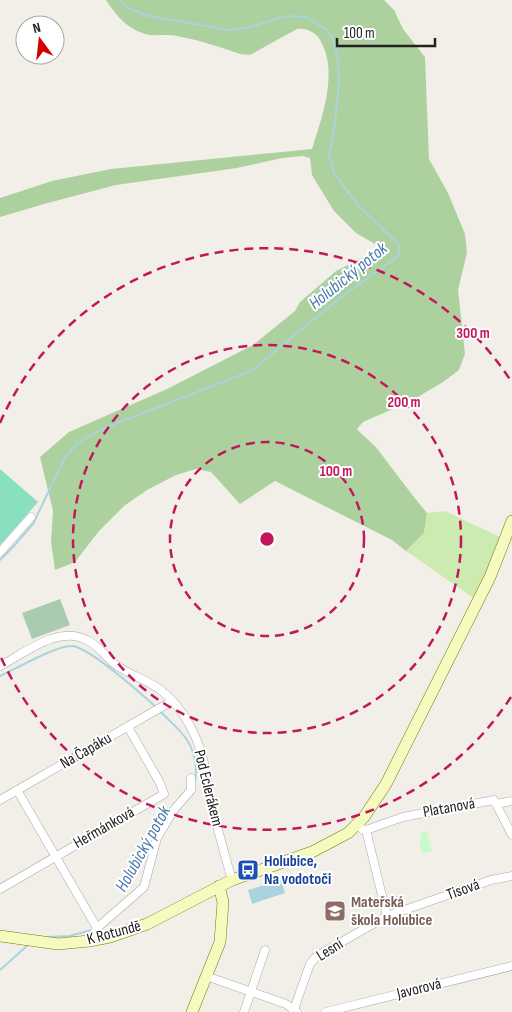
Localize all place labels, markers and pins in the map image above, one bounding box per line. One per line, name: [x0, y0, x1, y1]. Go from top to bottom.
centre of rings: [258, 530, 276, 548]
place label: Holubice, Na vodotoči: [264, 852, 331, 889]
bus stop icon: Holubice, Na vodotoči: [236, 858, 260, 882]
place label: Mateřská škola Holubice: [351, 893, 433, 930]
school or university icon: Mateřská škola Holubice: [323, 899, 347, 923]

